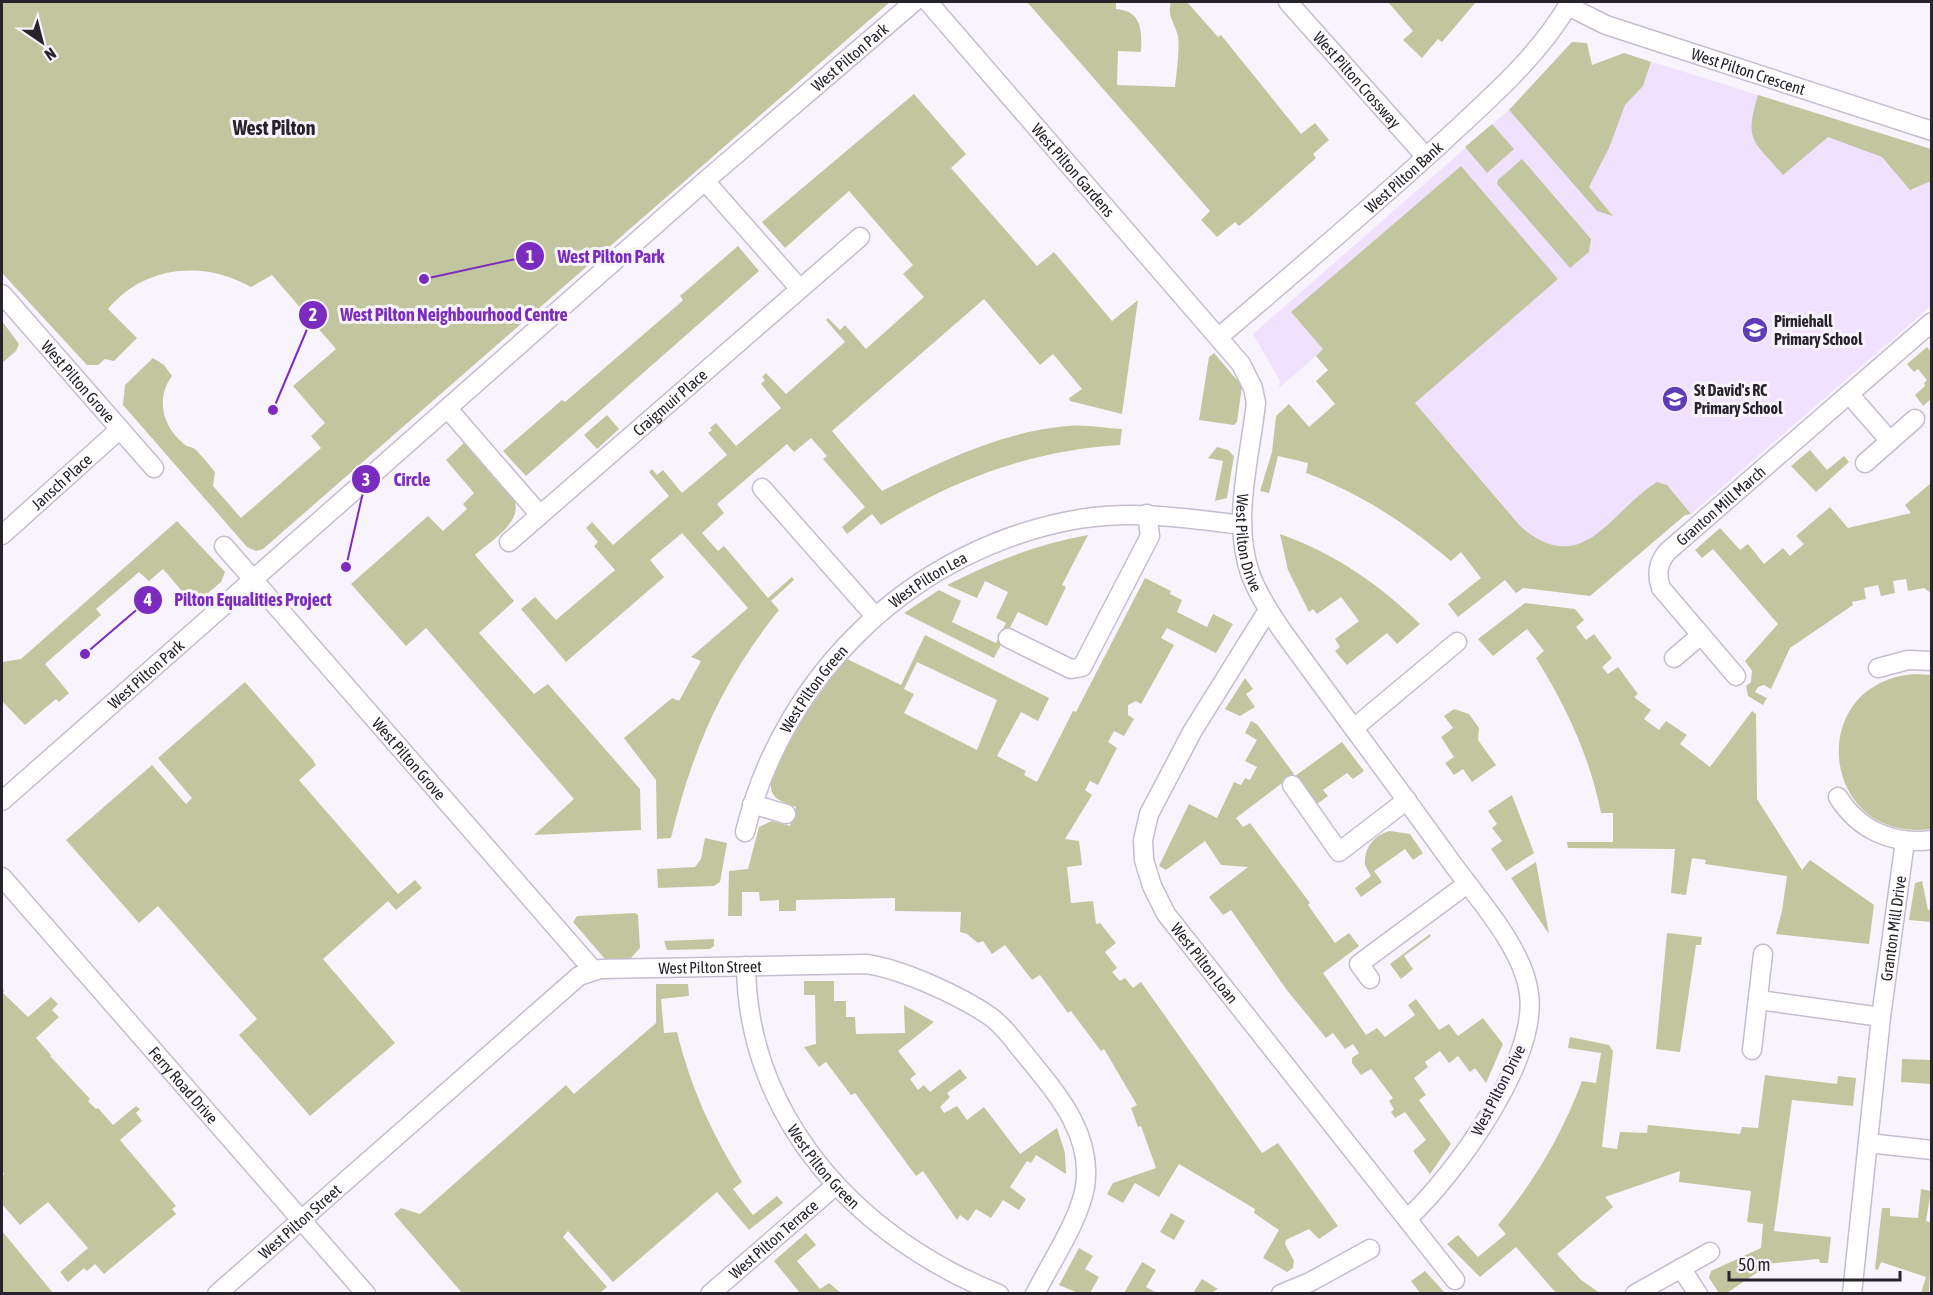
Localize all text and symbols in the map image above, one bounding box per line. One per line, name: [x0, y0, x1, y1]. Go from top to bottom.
north arrow: [12, 12, 72, 72]
street label: West Pilton Park: [808, 19, 892, 95]
street label: West Pilton Crossway: [1310, 28, 1405, 132]
text: N: [42, 44, 60, 64]
street label: West Pilton Crescent: [1689, 44, 1808, 98]
district label: West Pilton: [232, 116, 315, 139]
street label: West Pilton Gardens: [1028, 120, 1119, 220]
street label: West Pilton Bank: [1361, 138, 1446, 216]
callout: West Pilton Park: [515, 238, 676, 274]
text: 1: [526, 246, 534, 267]
text: West Pilton Park: [557, 246, 666, 267]
callout: West Pilton Neighbourhood Centre: [298, 297, 580, 333]
text: 2: [309, 304, 317, 325]
text: West Pilton Neighbourhood Centre: [339, 304, 568, 325]
place label: Pirniehall Primary School: [1774, 312, 1863, 348]
school or university icon: Pirniehall Primary School: [1740, 315, 1770, 345]
street label: West Pilton Grove: [38, 337, 119, 426]
street label: Craigmuir Place: [629, 365, 711, 439]
place label: St David's RC Primary School: [1694, 381, 1783, 417]
school or university icon: St David's RC Primary School: [1660, 384, 1690, 414]
street label: Jansch Place: [28, 450, 95, 513]
callout: Circle: [351, 461, 442, 497]
street label: Granton Mill March: [1673, 462, 1769, 549]
text: 3: [362, 469, 370, 490]
text: Circle: [394, 469, 430, 490]
street label: West Pilton Drive: [1233, 493, 1266, 595]
street label: West Pilton Lea: [885, 548, 970, 611]
callout: Pilton Equalities Project: [133, 582, 344, 618]
text: 4: [143, 589, 152, 610]
text: Pilton Equalities Project: [174, 589, 332, 610]
street label: West Pilton Park: [104, 636, 188, 712]
street label: West Pilton Green: [776, 641, 851, 736]
street label: West Pilton Grove: [369, 714, 450, 803]
street label: Granton Mill Drive: [1877, 874, 1909, 982]
street label: West Pilton Loan: [1168, 919, 1242, 1007]
street label: West Pilton Street: [658, 957, 762, 977]
street label: West Pilton Drive: [1467, 1042, 1529, 1138]
street label: Ferry Road Drive: [145, 1043, 222, 1127]
street label: West Pilton Green: [784, 1121, 863, 1212]
street label: West Pilton Street: [255, 1180, 345, 1262]
street label: West Pilton Terrace: [726, 1196, 822, 1282]
scale bar: [1729, 1244, 1900, 1282]
text: 50 m: [1738, 1254, 1770, 1275]

